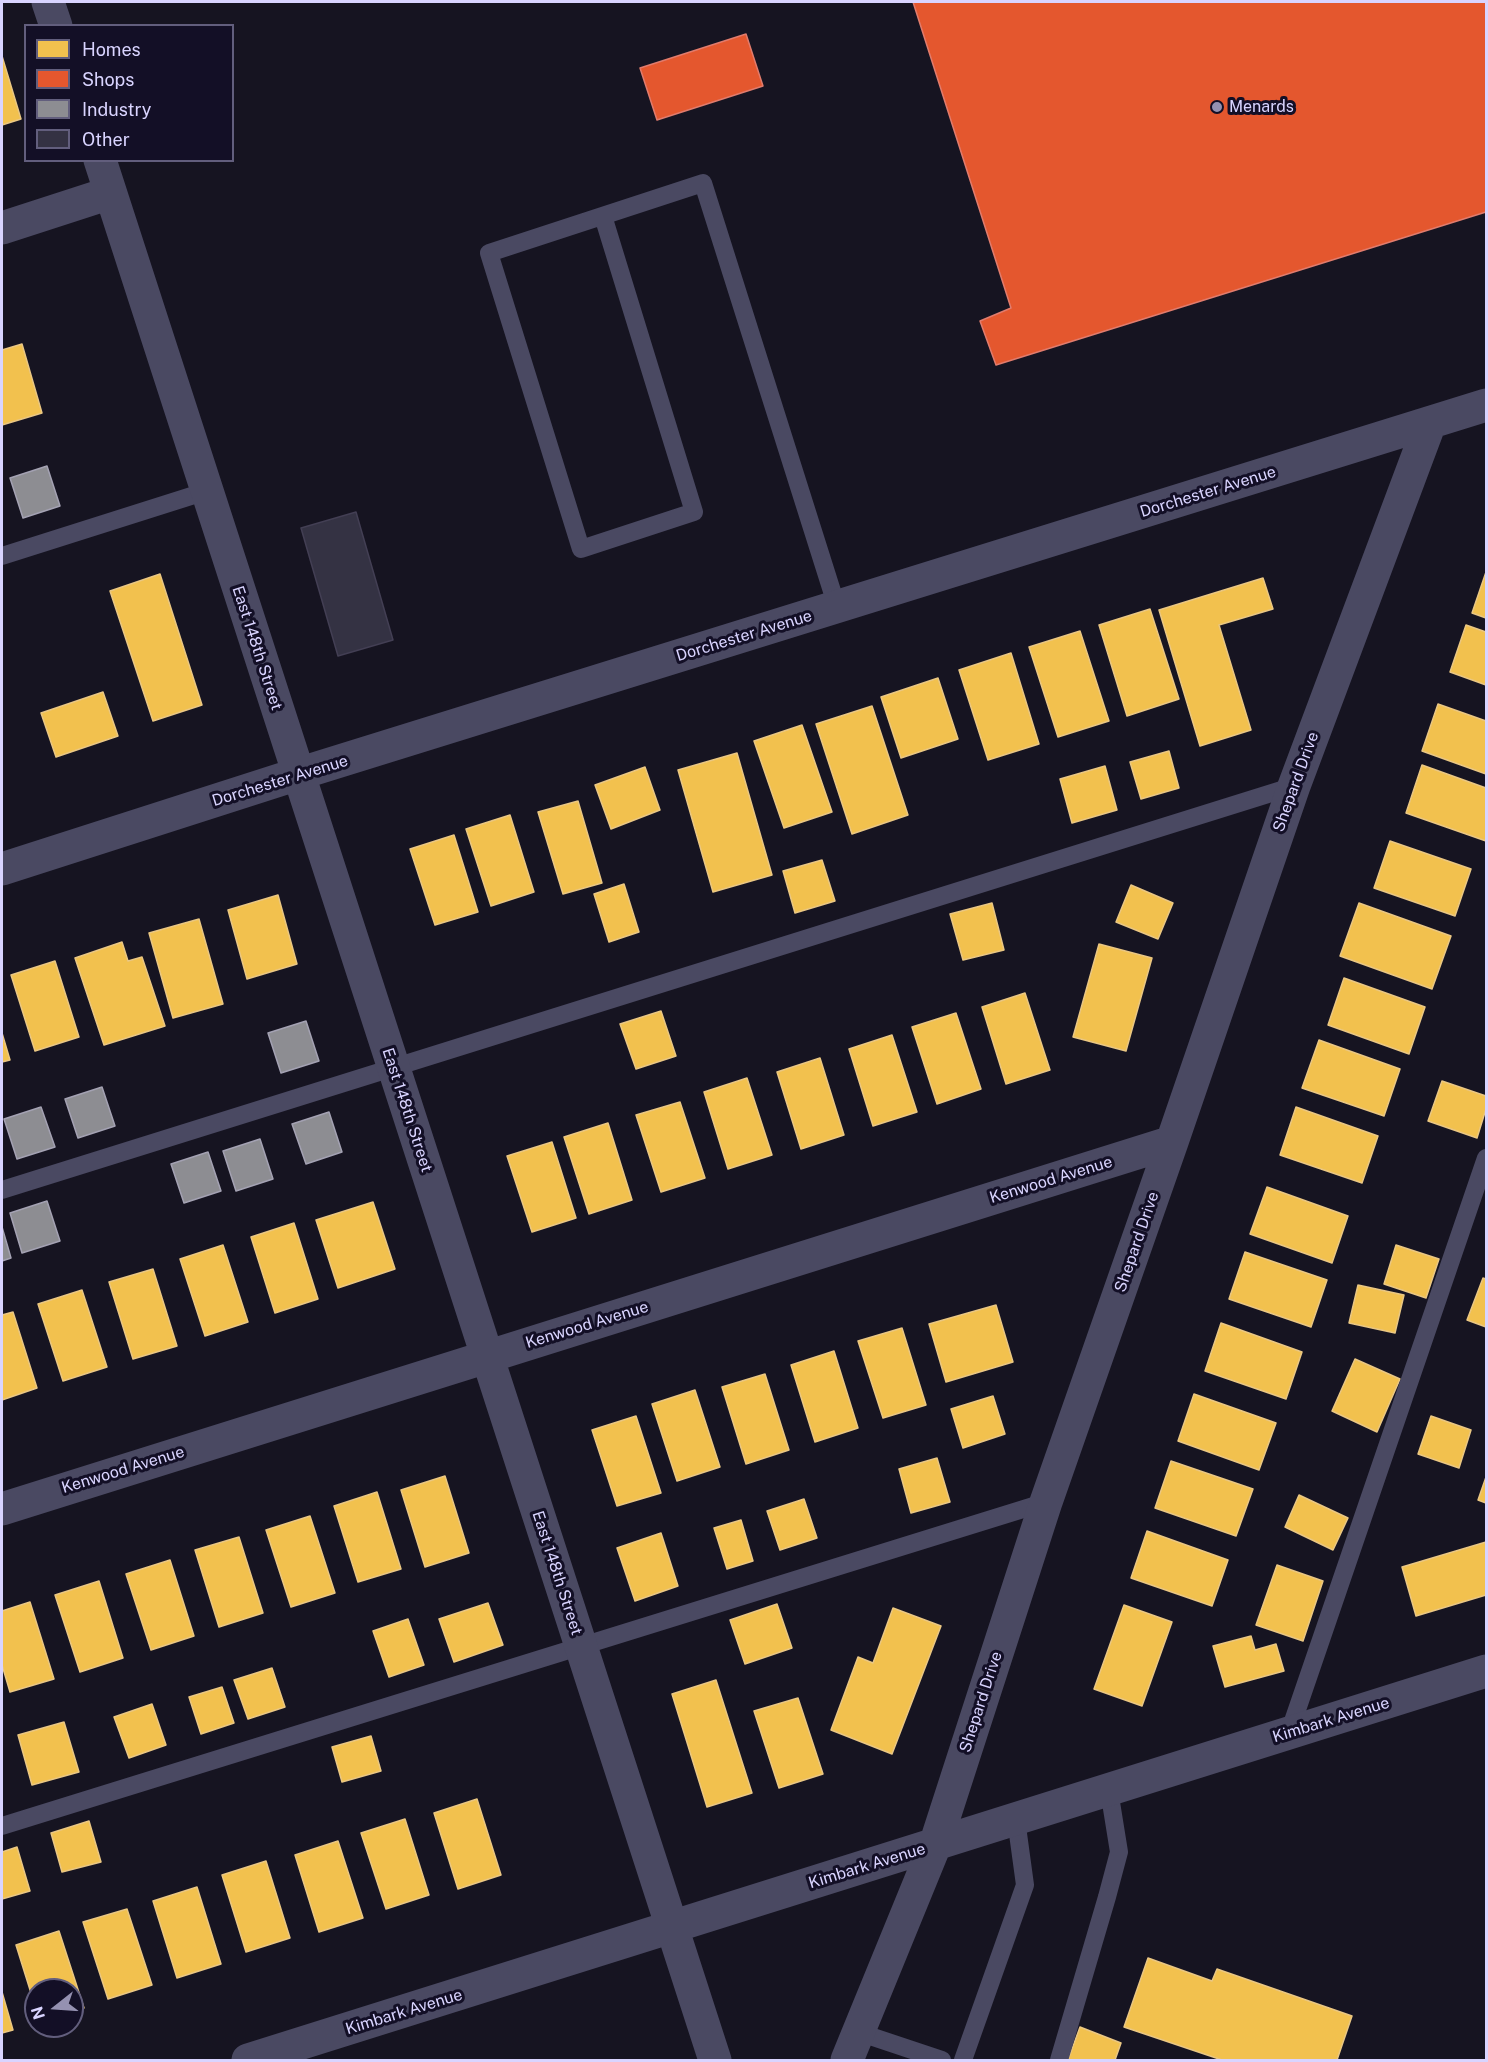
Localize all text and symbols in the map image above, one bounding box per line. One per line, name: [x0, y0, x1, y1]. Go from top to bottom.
legend: [24, 24, 234, 162]
text: Homes: [82, 39, 141, 60]
text: Shops: [82, 69, 134, 90]
place label: Menards: [1229, 97, 1294, 117]
text: Industry: [82, 99, 151, 120]
marker: Menards: [1210, 100, 1224, 114]
text: Other: [82, 129, 130, 150]
street label: Dorchester Avenue: [1138, 462, 1278, 522]
street label: East 148th Street: [228, 583, 286, 713]
street label: Dorchester Avenue: [674, 606, 814, 666]
street label: Shepard Drive: [1269, 729, 1323, 835]
street label: Dorchester Avenue: [210, 751, 350, 811]
street label: East 148th Street: [378, 1045, 436, 1175]
street label: Kenwood Avenue: [987, 1152, 1115, 1208]
street label: Shepard Drive: [1111, 1189, 1163, 1295]
street label: Kenwood Avenue: [523, 1297, 651, 1353]
street label: Kenwood Avenue: [59, 1442, 187, 1498]
street label: East 148th Street: [528, 1508, 586, 1638]
street label: Shepard Drive: [956, 1649, 1006, 1755]
street label: Kimbark Avenue: [1270, 1693, 1392, 1747]
street label: Kimbark Avenue: [806, 1839, 928, 1893]
north arrow: [24, 1978, 84, 2038]
street label: Kimbark Avenue: [343, 1985, 465, 2039]
text: N: [27, 2004, 49, 2022]

